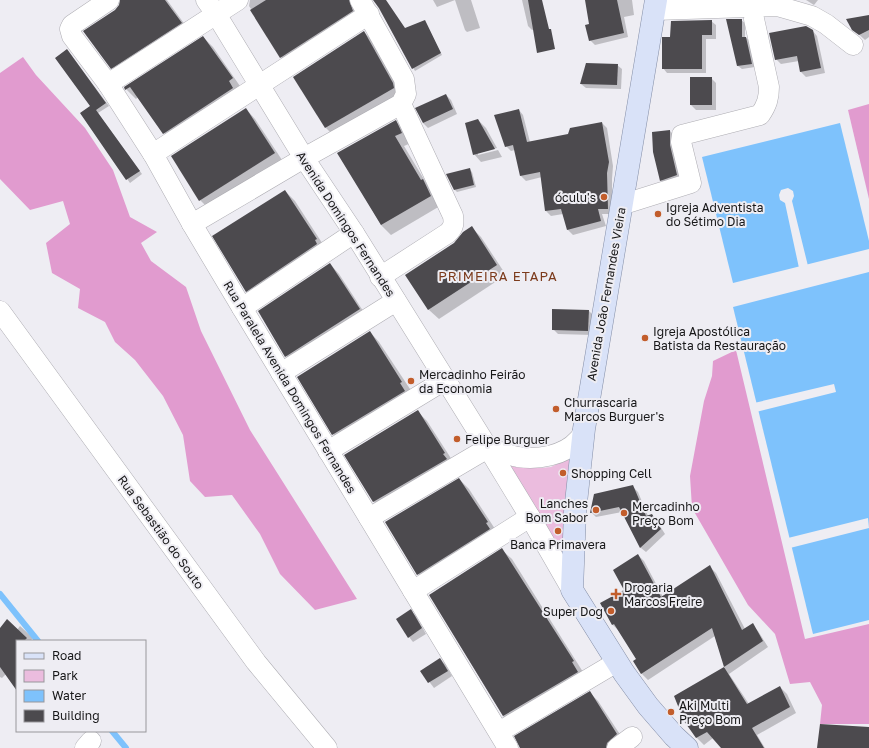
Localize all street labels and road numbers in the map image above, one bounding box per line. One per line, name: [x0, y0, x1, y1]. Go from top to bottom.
street label: Avenida Domingos Fernandes: [293, 149, 399, 299]
street label: Avenida João Fernandes Vieira: [583, 206, 629, 382]
street label: Rua Paralela Avenida Domingos Fernandes: [220, 278, 360, 496]
street label: Rua Sebastião do Souto: [115, 472, 207, 592]

